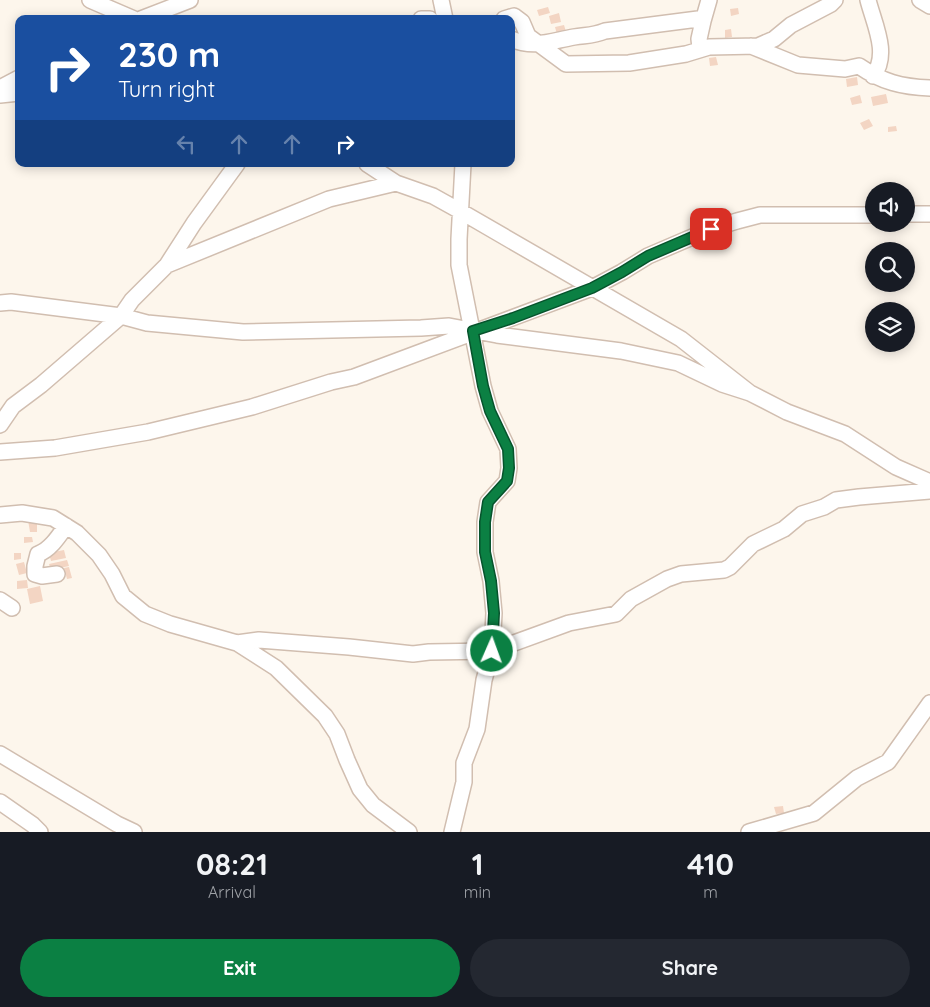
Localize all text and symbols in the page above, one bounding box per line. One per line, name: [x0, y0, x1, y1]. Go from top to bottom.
text: 230 m: [118, 32, 220, 76]
icon: right: [35, 35, 100, 100]
text: Turn right: [118, 75, 215, 103]
icon: left: [172, 130, 200, 158]
icon: ahead: [225, 130, 253, 158]
icon: ahead: [278, 130, 306, 158]
icon: right: [331, 130, 359, 158]
map controls: [865, 182, 915, 352]
button: sound: [865, 182, 915, 232]
pin: [690, 208, 732, 250]
icon: arrive: [697, 215, 725, 243]
button: search: [865, 242, 915, 292]
button: layers: [865, 302, 915, 352]
position arrow: [465, 624, 517, 676]
text: 08:21: [196, 845, 268, 883]
text: 1: [472, 845, 483, 883]
text: 410: [687, 845, 734, 883]
text: Arrival: [208, 882, 256, 902]
text: min: [464, 882, 491, 902]
text: m: [703, 882, 718, 902]
button: Exit: [20, 939, 460, 997]
button: Share: [470, 939, 910, 997]

